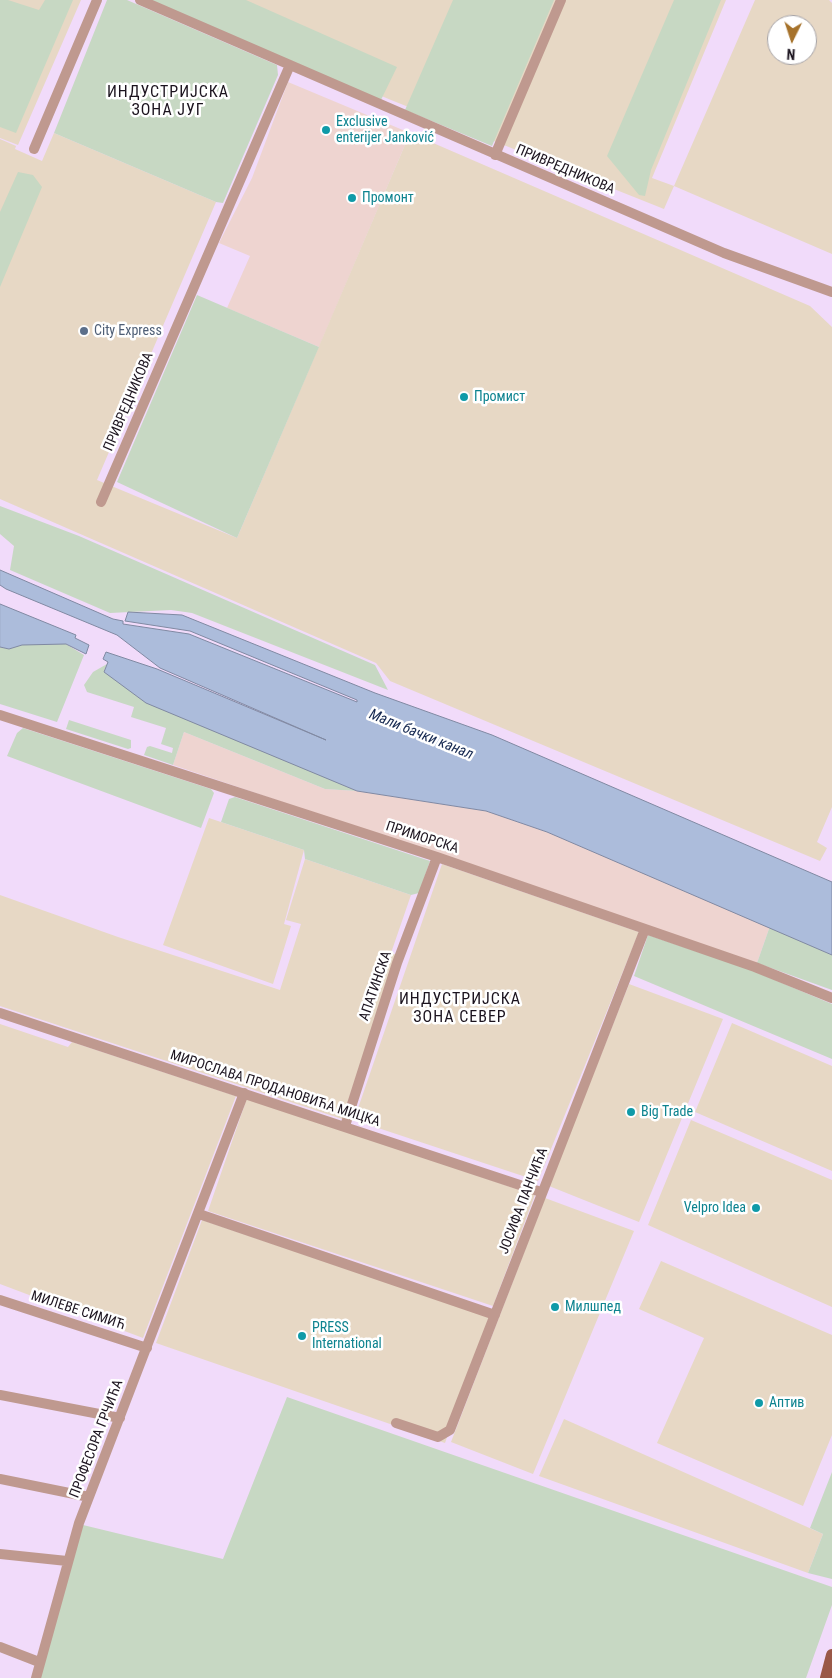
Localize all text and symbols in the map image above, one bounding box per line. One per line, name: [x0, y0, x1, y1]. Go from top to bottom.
north arrow: [767, 15, 817, 65]
text: N: [786, 46, 796, 62]
district label: ИНДУСТРИЈСКА ЗОНА ЈУГ: [105, 83, 231, 121]
place label: Exclusive enterijer Janković: [336, 114, 434, 146]
marker: Exclusive enterijer Janković: [320, 124, 332, 136]
street label: ПРИВРЕДНИКОВА: [513, 142, 617, 198]
place label: Промонт: [362, 190, 414, 206]
marker: Промонт: [346, 192, 358, 204]
place label: City Express: [94, 323, 162, 339]
marker: City Express: [78, 325, 90, 337]
street label: ПРИВРЕДНИКОВА: [101, 350, 157, 454]
place label: Промист: [474, 389, 525, 405]
marker: Промист: [458, 391, 470, 403]
water label: Мали бачки канал: [366, 706, 476, 764]
street label: ПРИМОРСКА: [383, 818, 461, 858]
street label: АПАТИНСКА: [356, 949, 396, 1023]
district label: ИНДУСТРИЈСКА ЗОНА СЕВЕР: [397, 990, 523, 1028]
street label: МИРОСЛАВА ПРОДАНОВИЋА МИЦКА: [168, 1047, 382, 1131]
place label: Big Trade: [641, 1104, 693, 1120]
marker: Big Trade: [625, 1106, 637, 1118]
street label: ЈОСИФА ПАНЧИЋА: [496, 1145, 552, 1257]
place label: Velpro Idea: [684, 1200, 746, 1216]
marker: Velpro Idea: [750, 1202, 762, 1214]
street label: МИЛЕВЕ СИМИЋ: [29, 1288, 127, 1334]
place label: Милшпед: [565, 1299, 621, 1315]
marker: Милшпед: [549, 1301, 561, 1313]
place label: PRESS International: [312, 1320, 382, 1352]
marker: PRESS International: [296, 1330, 308, 1342]
street label: ПРОФЕСОРА ГРЧИЋА: [67, 1378, 127, 1500]
place label: Аптив: [769, 1395, 804, 1411]
marker: Аптив: [753, 1397, 765, 1409]

